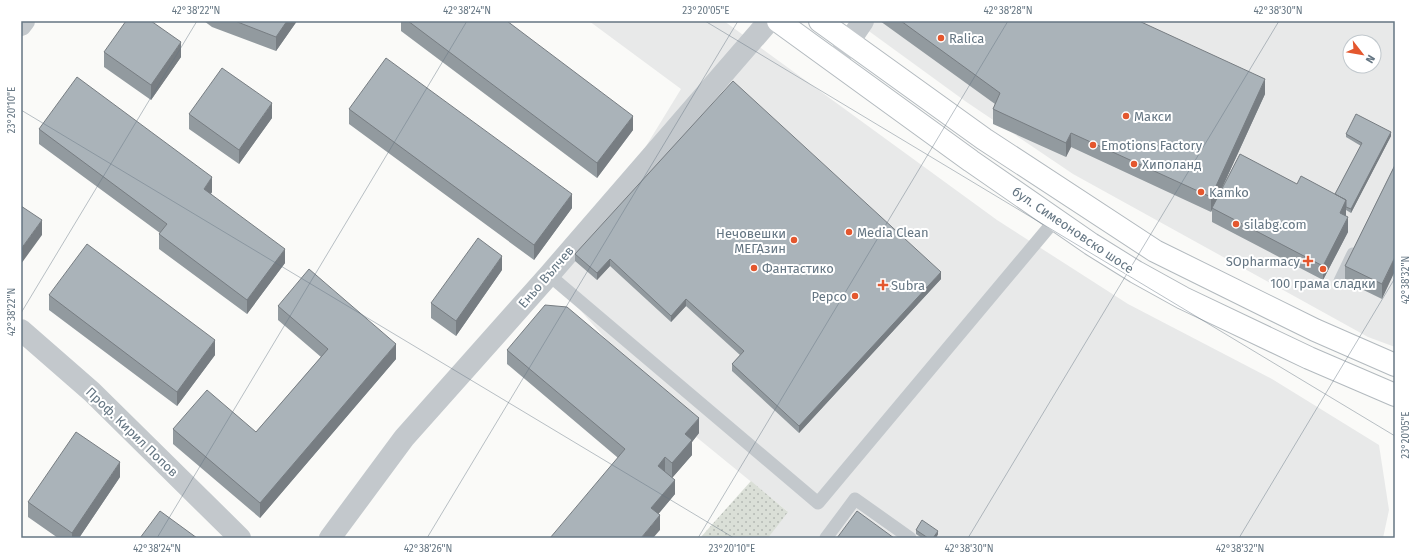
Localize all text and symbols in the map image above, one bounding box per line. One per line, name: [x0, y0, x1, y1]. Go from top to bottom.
text: 42°38'22"N: [172, 5, 220, 17]
text: 42°38'24"N: [443, 5, 491, 17]
text: 23°20'05"E: [682, 5, 730, 17]
text: 42°38'28"N: [984, 5, 1032, 17]
text: 42°38'30"N: [1253, 5, 1303, 17]
place label: Ralica: [949, 31, 984, 46]
marker: Ralica: [936, 33, 946, 43]
north arrow: [1342, 34, 1382, 74]
text: N: [1363, 52, 1378, 65]
text: 23°20'10"E: [6, 87, 18, 133]
place label: Макси: [1134, 109, 1172, 124]
marker: Макси: [1121, 111, 1131, 121]
place label: Emotions Factory: [1101, 138, 1203, 153]
marker: Emotions Factory: [1088, 140, 1098, 150]
place label: Хиполанд: [1142, 157, 1201, 172]
marker: Хиполанд: [1129, 159, 1139, 169]
street label: бул. Симеоновско шосе: [1009, 184, 1137, 276]
place label: Kamko: [1209, 185, 1249, 200]
marker: Kamko: [1196, 187, 1206, 197]
place label: silabg.com: [1244, 217, 1307, 232]
marker: silabg.com: [1231, 219, 1241, 229]
place label: Media Clean: [857, 225, 929, 240]
place label: Нечовешки МЕГАзин: [716, 226, 786, 256]
marker: Media Clean: [844, 227, 854, 237]
marker: Нечовешки МЕГАзин: [789, 235, 799, 245]
street label: Еньо Вълчев: [515, 243, 577, 311]
place label: SOpharmacy: [1226, 254, 1301, 269]
marker: SOpharmacy: [1303, 256, 1313, 266]
text: 42°38'32"N: [1400, 256, 1412, 304]
place label: Фантастико: [762, 261, 834, 276]
marker: Фантастико: [749, 263, 759, 273]
marker: 100 грама сладки: [1318, 264, 1328, 274]
place label: 100 грама сладки: [1270, 276, 1376, 291]
place label: Subra: [891, 278, 925, 293]
marker: Subra: [878, 280, 888, 290]
text: 42°38'22"N: [6, 288, 18, 336]
place label: Pepco: [811, 289, 847, 304]
marker: Pepco: [850, 291, 860, 301]
street label: Проф. Кирил Попов: [83, 384, 181, 480]
text: 23°20'05"E: [1400, 411, 1412, 459]
text: 42°38'24"N: [133, 543, 181, 555]
text: 42°38'26"N: [404, 543, 452, 555]
text: 23°20'10"E: [709, 543, 755, 555]
text: 42°38'30"N: [944, 543, 994, 555]
text: 42°38'32"N: [1216, 543, 1264, 555]

